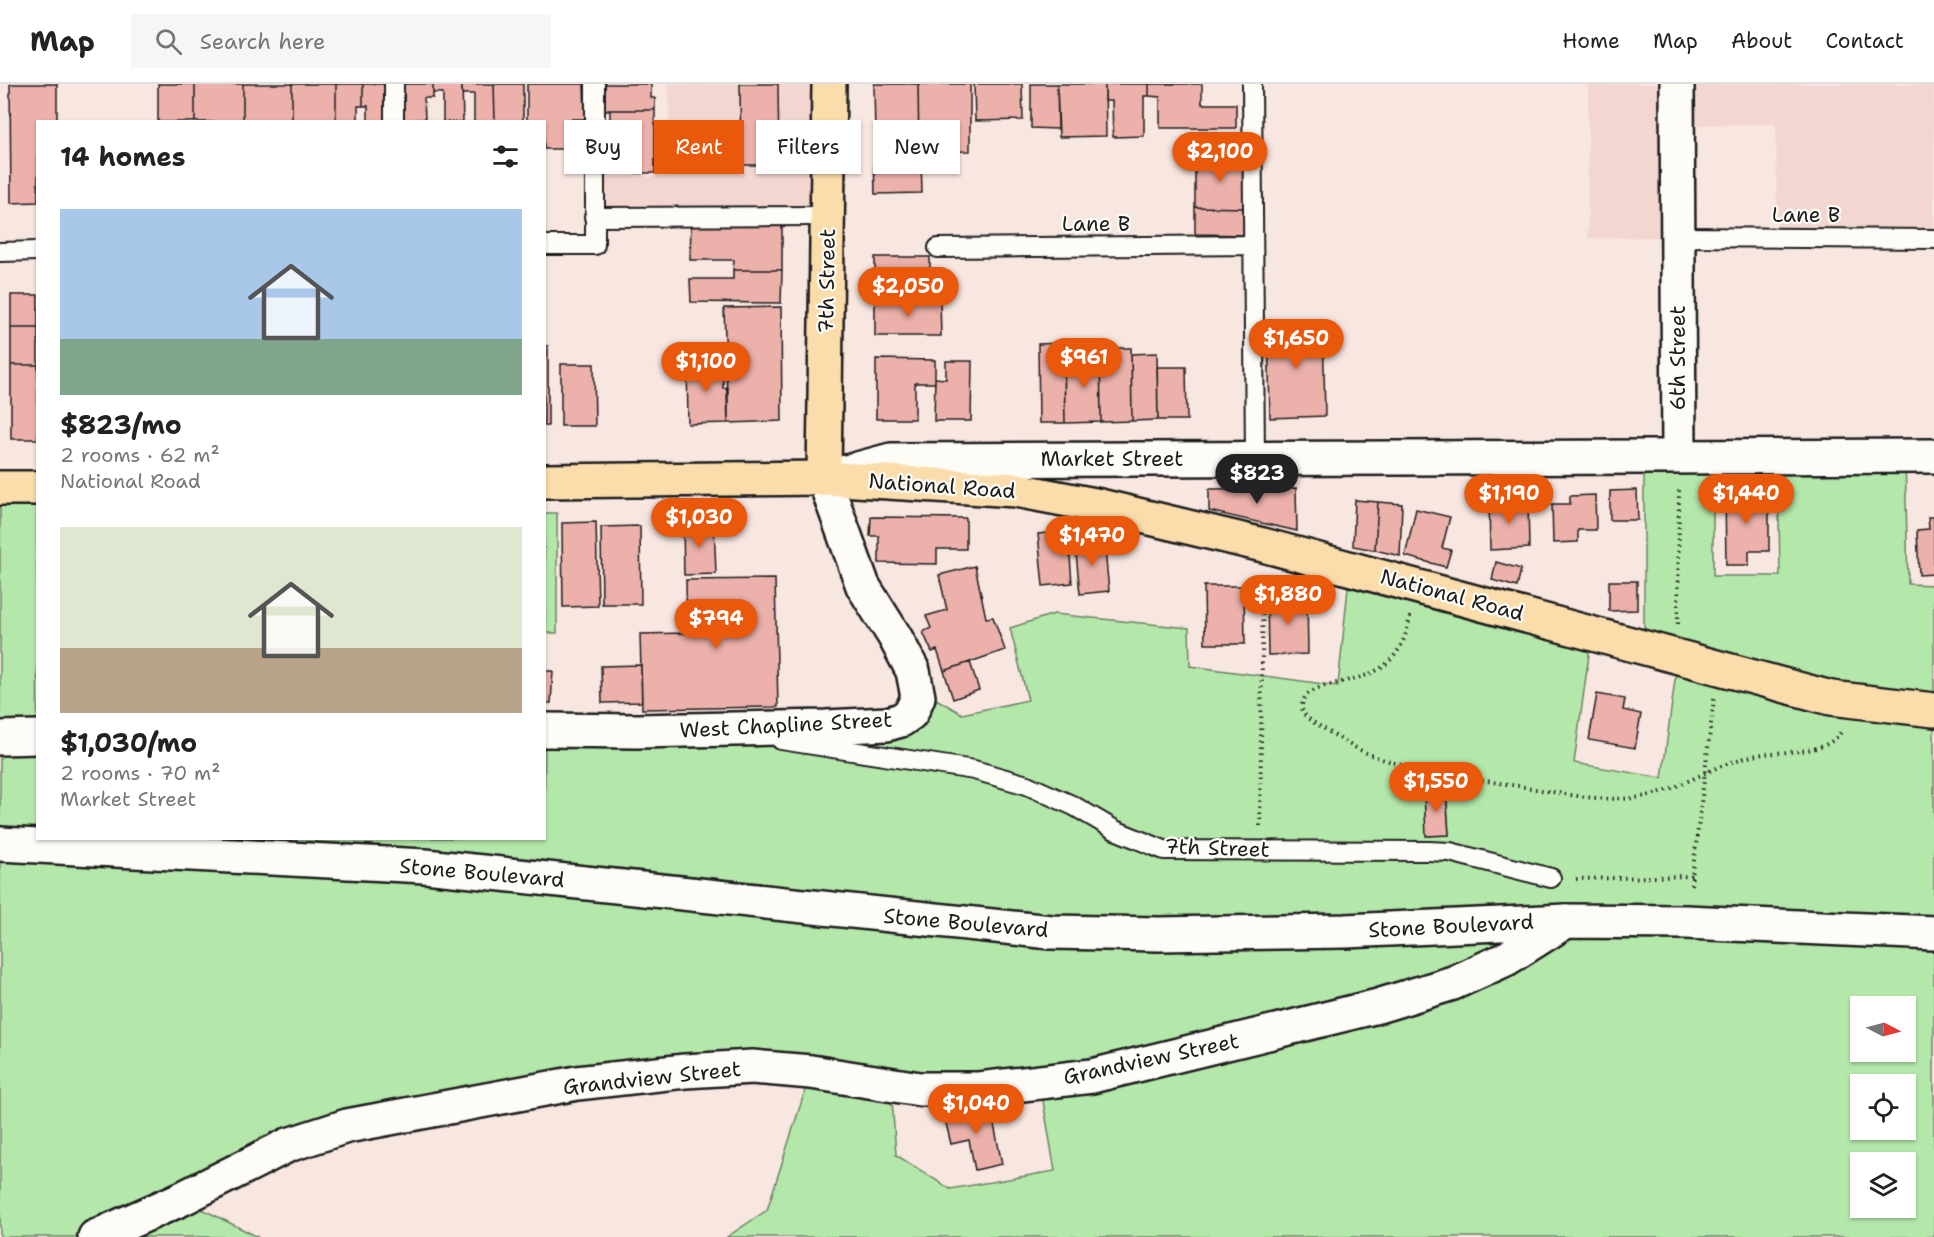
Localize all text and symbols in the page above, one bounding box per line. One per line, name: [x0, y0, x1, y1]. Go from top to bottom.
search box: [131, 14, 551, 68]
text: Map: [30, 22, 95, 60]
icon: search: [152, 25, 185, 58]
text: Search here: [200, 27, 325, 56]
text: Home: [1562, 27, 1620, 55]
text: Map: [1653, 27, 1698, 55]
text: About: [1731, 27, 1792, 55]
text: Contact: [1825, 27, 1904, 55]
chip: Buy: [564, 120, 642, 174]
chip: Rent: [654, 120, 744, 174]
chip: Filters: [756, 120, 861, 174]
chip: New: [873, 120, 960, 174]
pin: $2,100: [1171, 132, 1269, 183]
text: $2,100: [1186, 138, 1254, 164]
text: 14 homes: [60, 139, 186, 174]
icon: filters: [489, 140, 522, 173]
street label: Lane B: [1772, 201, 1840, 229]
street label: Lane B: [1062, 210, 1130, 238]
street label: 7th Street: [812, 228, 842, 334]
icon: home: [237, 248, 345, 356]
pin: $2,050: [859, 267, 957, 318]
text: $2,050: [872, 273, 944, 299]
street label: 6th Street: [1664, 305, 1692, 411]
pin: $1,650: [1247, 319, 1345, 370]
text: $1,650: [1263, 325, 1329, 351]
pin: $961: [1048, 338, 1120, 389]
pin: $1,100: [657, 342, 755, 393]
text: $961: [1060, 344, 1108, 370]
text: $1,100: [675, 348, 737, 374]
text: $823/mo: [60, 407, 182, 442]
text: 2 rooms · 62 m²: [60, 442, 220, 468]
street label: Market Street: [1040, 445, 1184, 473]
pin: $823: [1221, 454, 1293, 505]
text: $823: [1229, 460, 1285, 486]
street label: National Road: [867, 467, 1017, 505]
text: National Road: [60, 468, 201, 494]
pin: $1,190: [1460, 474, 1558, 525]
pin: $1,440: [1697, 474, 1795, 525]
text: $1,190: [1478, 480, 1540, 506]
text: $1,440: [1712, 480, 1780, 506]
pin: $1,030: [650, 498, 748, 549]
text: $1,030: [665, 504, 733, 530]
pin: $1,470: [1043, 516, 1141, 567]
text: $1,470: [1059, 522, 1125, 548]
street label: National Road: [1377, 562, 1527, 628]
icon: home: [237, 566, 345, 674]
pin: $1,880: [1239, 575, 1337, 626]
text: $1,880: [1254, 581, 1322, 607]
pin: $794: [680, 599, 752, 650]
text: $794: [689, 605, 744, 631]
street label: West Chapline Street: [679, 705, 893, 745]
text: $1,030/mo: [60, 725, 197, 760]
text: 2 rooms · 70 m²: [60, 760, 221, 786]
pin: $1,550: [1387, 762, 1485, 813]
text: $1,550: [1403, 768, 1469, 794]
text: Market Street: [60, 786, 196, 812]
street label: 7th Street: [1164, 832, 1270, 864]
street label: Stone Boulevard: [398, 852, 566, 894]
street label: Stone Boulevard: [882, 902, 1050, 944]
street label: Stone Boulevard: [1368, 908, 1534, 944]
north arrow: [1850, 996, 1916, 1062]
map controls: [1850, 996, 1916, 1218]
street label: Grandview Street: [1061, 1027, 1241, 1091]
street label: Grandview Street: [562, 1055, 742, 1101]
button: locate: [1850, 1074, 1916, 1140]
pin: $1,040: [927, 1084, 1025, 1135]
text: $1,040: [942, 1090, 1010, 1116]
button: layers: [1850, 1152, 1916, 1218]

